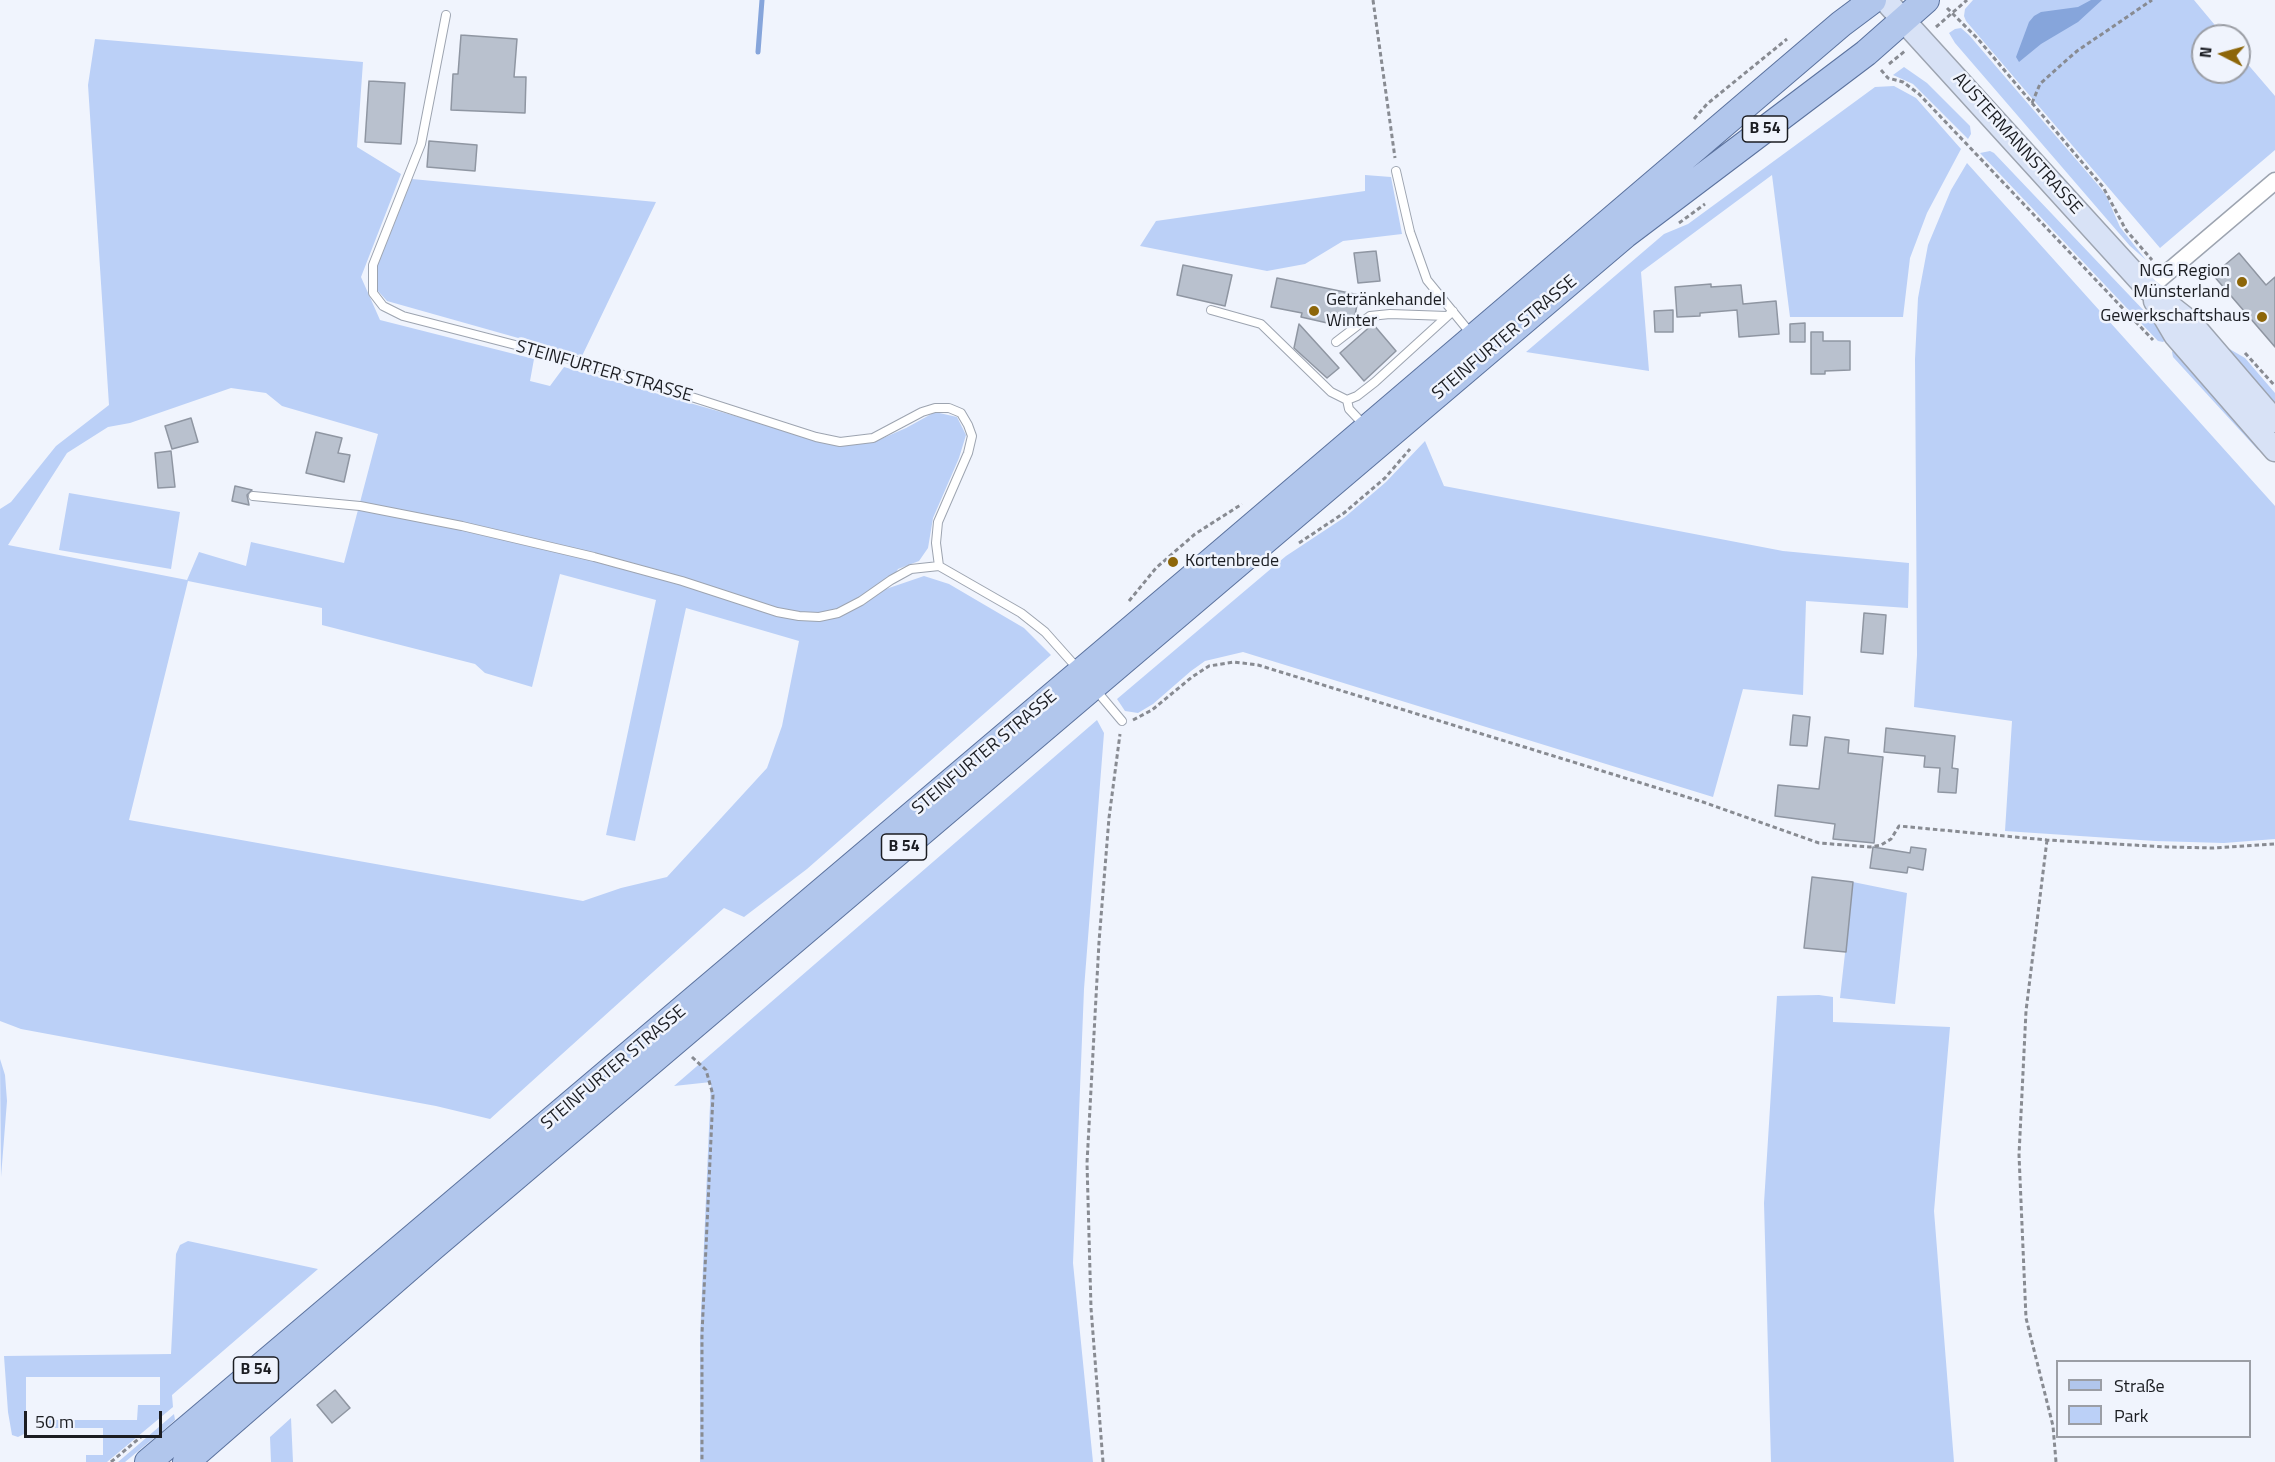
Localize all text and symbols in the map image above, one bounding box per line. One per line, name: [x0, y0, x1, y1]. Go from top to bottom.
north arrow: [2191, 24, 2251, 84]
text: N: [2193, 46, 2218, 59]
street label: AUSTERMANNSTRASSE: [1948, 69, 2086, 219]
road number: B 54: [1742, 116, 1788, 142]
place label: NGG Region Münsterland: [2133, 261, 2230, 304]
street label: STEINFURTER STRASSE: [1428, 271, 1582, 405]
marker: NGG Region Münsterland: [2235, 275, 2249, 289]
place label: Getränkehandel Winter: [1326, 290, 1446, 332]
marker: Getränkehandel Winter: [1307, 304, 1321, 318]
place label: Gewerkschaftshaus: [2100, 306, 2250, 328]
marker: Gewerkschaftshaus: [2255, 310, 2269, 324]
street label: STEINFURTER STRASSE: [513, 336, 695, 408]
place label: Kortenbrede: [1185, 551, 1279, 573]
marker: Kortenbrede: [1166, 555, 1180, 569]
street label: STEINFURTER STRASSE: [908, 686, 1062, 820]
road number: B 54: [882, 834, 926, 860]
street label: STEINFURTER STRASSE: [537, 1001, 691, 1135]
road number: B 54: [234, 1357, 278, 1383]
legend: [2056, 1360, 2251, 1438]
text: Straße: [2114, 1372, 2165, 1399]
scale bar: [27, 1399, 165, 1437]
text: Park: [2114, 1402, 2148, 1429]
text: 50 m: [35, 1408, 74, 1435]

